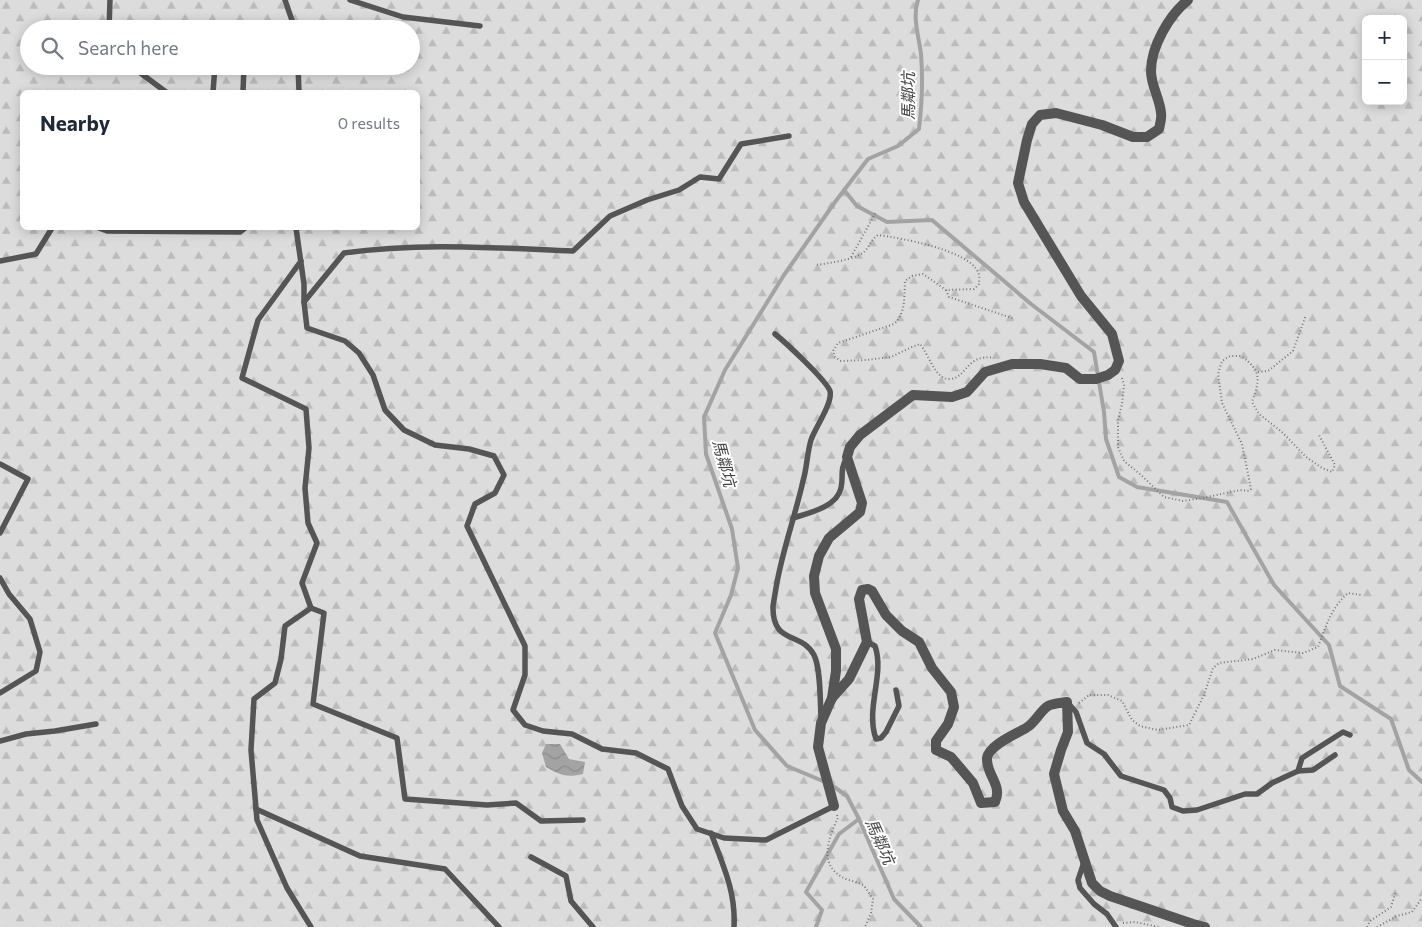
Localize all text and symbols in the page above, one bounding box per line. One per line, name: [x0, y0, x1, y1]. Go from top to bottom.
map controls: [1362, 15, 1407, 105]
button: +: [1362, 15, 1407, 60]
search box: [20, 20, 420, 75]
icon: search: [38, 34, 66, 62]
text: Search here: [78, 36, 178, 59]
button: −: [1362, 60, 1407, 105]
water label: 馬鄰坑: [898, 70, 917, 120]
text: Nearby: [40, 110, 110, 135]
text: 0 results: [338, 113, 400, 132]
water label: 馬鄰坑: [710, 437, 741, 491]
water label: 馬鄰坑: [863, 815, 900, 869]

